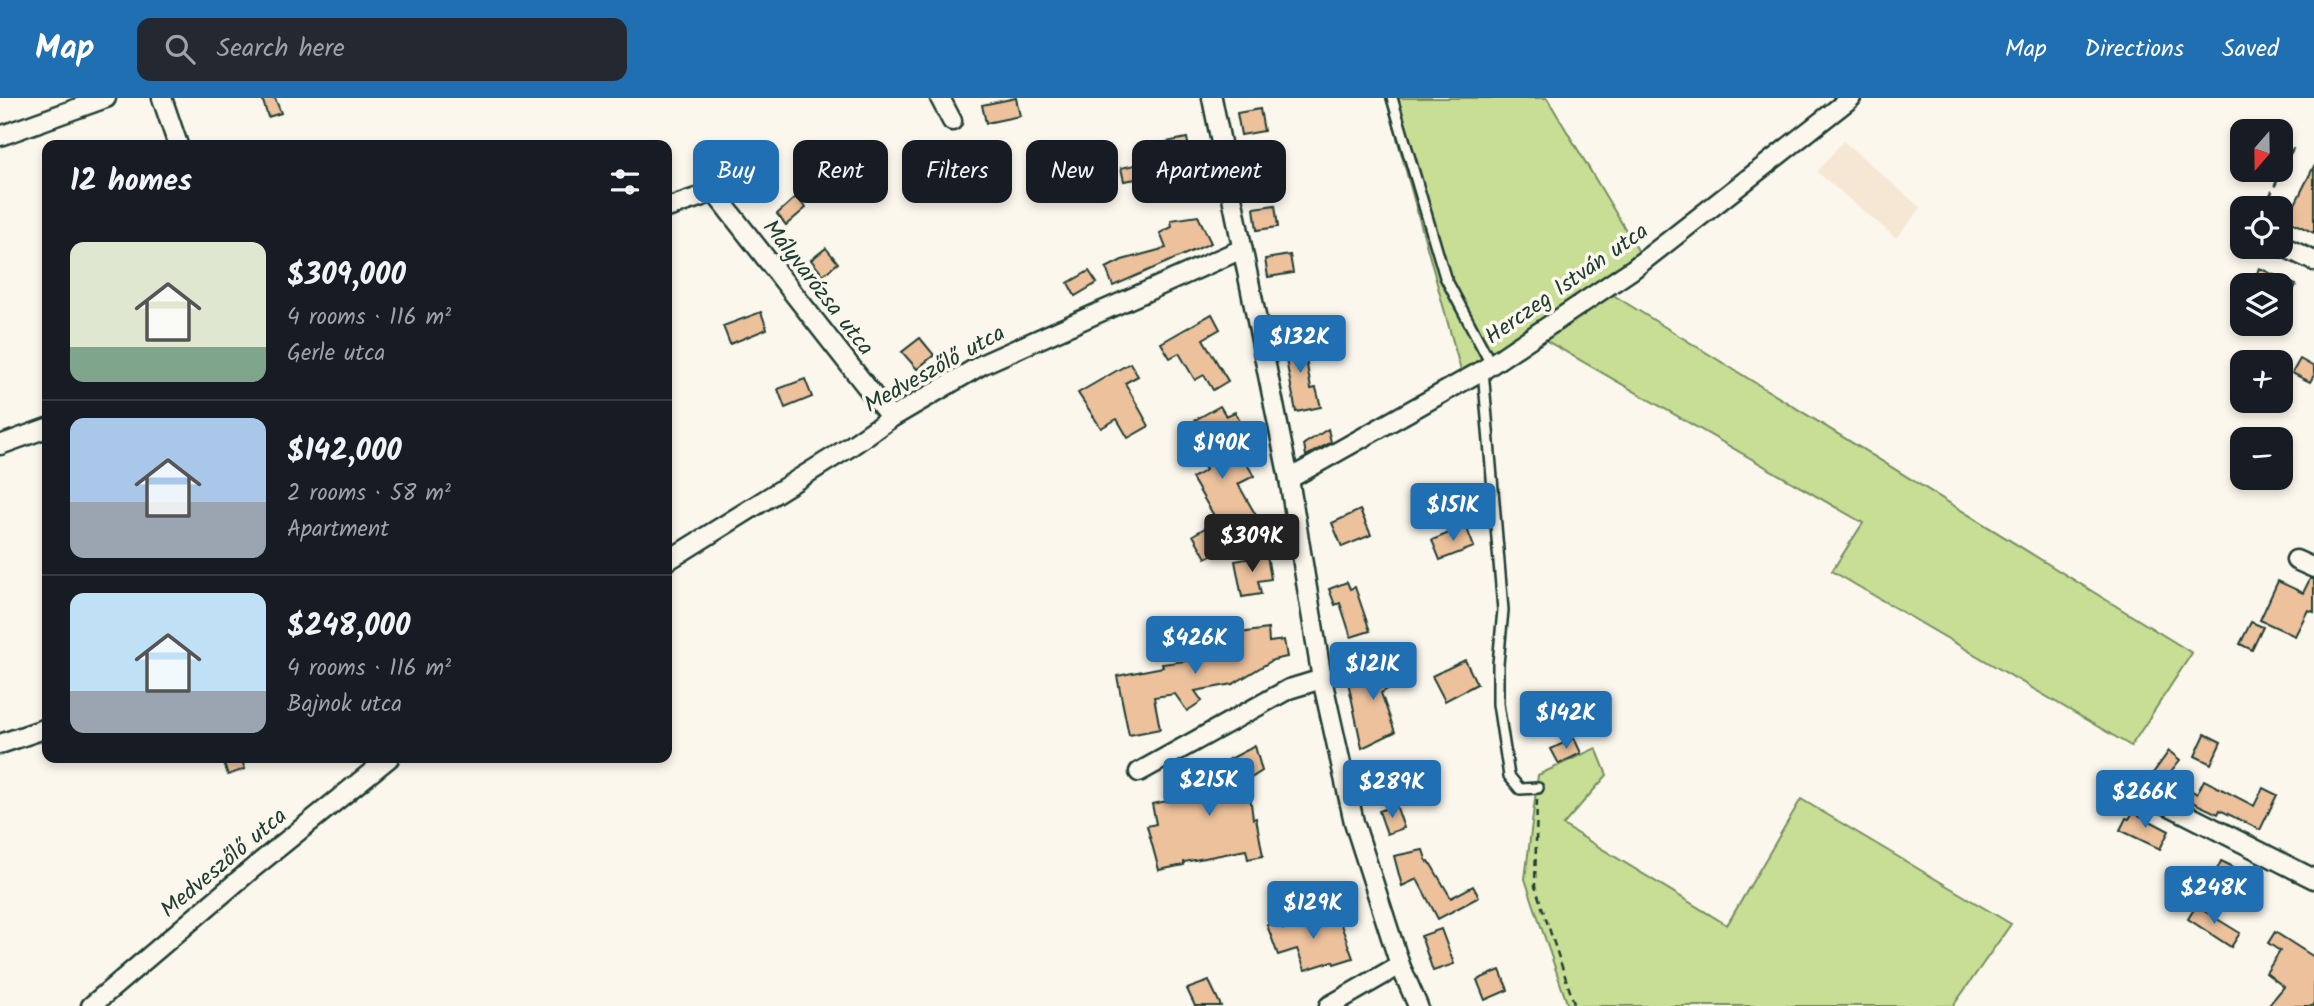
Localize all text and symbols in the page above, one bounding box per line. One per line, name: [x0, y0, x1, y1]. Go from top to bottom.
search box: [137, 18, 627, 81]
text: Map: [35, 23, 95, 76]
text: Search here: [217, 28, 345, 70]
icon: search: [161, 30, 199, 68]
text: Map: [2005, 30, 2047, 69]
text: Directions: [2085, 30, 2184, 69]
text: Saved: [2222, 30, 2279, 69]
north arrow: [2230, 119, 2292, 182]
map controls: [2230, 119, 2293, 490]
chip: Buy: [693, 140, 779, 203]
chip: Rent: [793, 140, 888, 203]
chip: Filters: [902, 140, 1012, 203]
chip: New: [1026, 140, 1118, 203]
chip: Apartment: [1132, 140, 1286, 203]
text: 12 homes: [70, 158, 192, 206]
icon: filters: [606, 163, 644, 201]
button: locate: [2230, 196, 2293, 259]
street label: Mályvarózsa utca: [752, 212, 882, 364]
street label: Herczeg István utca: [1478, 215, 1657, 355]
text: $309,000: [287, 252, 406, 300]
icon: home: [126, 270, 210, 354]
button: layers: [2230, 273, 2293, 336]
text: 4 rooms · 116 m²: [287, 300, 451, 336]
street label: Medveszőlő utca: [858, 316, 1012, 423]
pin: $132K: [1251, 316, 1349, 375]
text: $132K: [1270, 320, 1330, 356]
text: Gerle utca: [287, 336, 385, 372]
button: +: [2230, 350, 2293, 413]
pin: $190K: [1173, 422, 1271, 481]
text: $190K: [1193, 426, 1251, 462]
button: −: [2230, 427, 2293, 490]
text: $142,000: [287, 428, 402, 476]
icon: home: [126, 446, 210, 530]
text: 2 rooms · 58 m²: [287, 476, 451, 512]
pin: $151K: [1404, 484, 1502, 543]
text: $151K: [1427, 488, 1480, 524]
text: Apartment: [287, 512, 389, 548]
pin: $309K: [1203, 514, 1301, 574]
text: $309K: [1220, 519, 1284, 555]
text: $248,000: [287, 603, 410, 651]
pin: $426K: [1146, 616, 1244, 676]
icon: home: [126, 621, 210, 705]
text: $426K: [1162, 621, 1228, 657]
pin: $121K: [1324, 642, 1422, 702]
text: $121K: [1346, 647, 1400, 683]
text: 4 rooms · 116 m²: [287, 651, 451, 687]
text: Bajnok utca: [287, 687, 402, 723]
pin: $142K: [1517, 692, 1615, 751]
text: $142K: [1536, 696, 1596, 732]
pin: $215K: [1160, 758, 1258, 818]
pin: $289K: [1343, 760, 1441, 820]
text: $215K: [1179, 763, 1239, 799]
text: $289K: [1359, 765, 1425, 801]
pin: $266K: [2096, 770, 2194, 830]
text: $266K: [2112, 775, 2178, 811]
street label: Medveszőlő utca: [153, 799, 296, 928]
pin: $248K: [2165, 866, 2263, 926]
text: $248K: [2181, 871, 2247, 907]
pin: $129K: [1264, 882, 1362, 941]
text: $129K: [1283, 886, 1343, 922]

